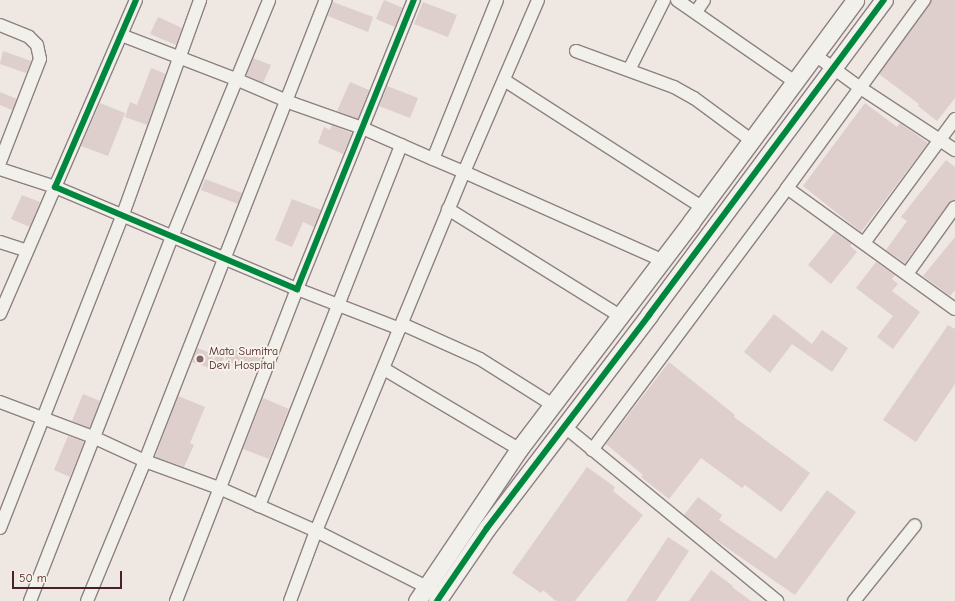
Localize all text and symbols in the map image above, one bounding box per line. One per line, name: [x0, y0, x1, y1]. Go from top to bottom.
place label: Mata Sumitra Devi Hospital: [209, 345, 278, 373]
marker: Mata Sumitra Devi Hospital: [194, 353, 206, 365]
scale bar: [14, 563, 124, 589]
text: 50 m: [19, 571, 47, 585]

